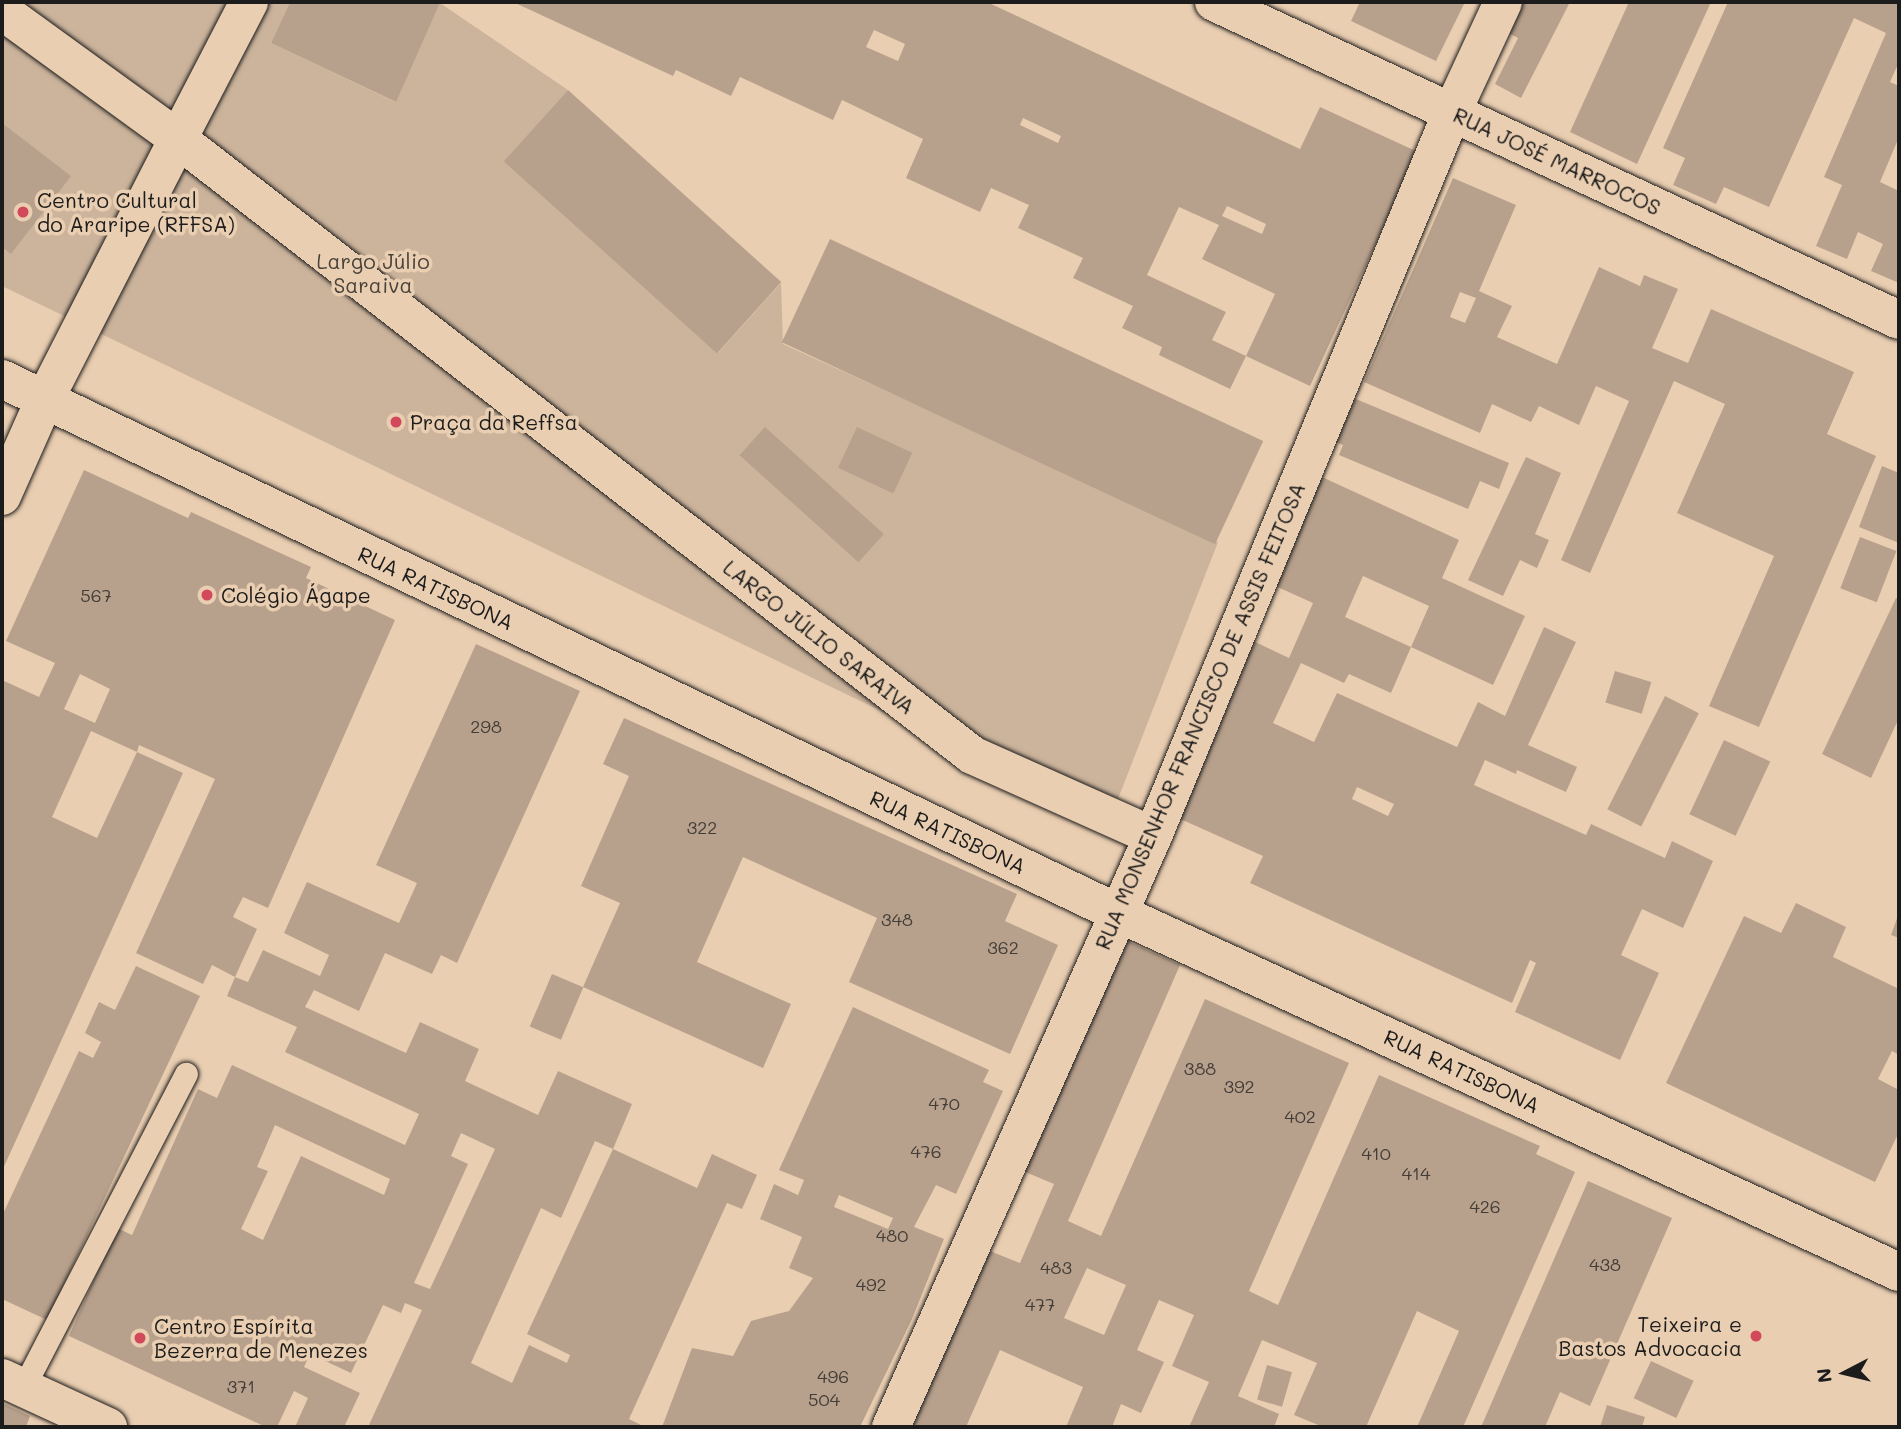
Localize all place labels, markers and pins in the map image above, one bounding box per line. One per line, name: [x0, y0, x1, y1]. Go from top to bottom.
place label: Centro Cultural do Araripe (RFFSA): [37, 187, 235, 237]
marker: Centro Cultural do Araripe (RFFSA): [15, 204, 31, 220]
place label: Praça da Reffsa: [410, 409, 578, 435]
marker: Praça da Reffsa: [388, 414, 404, 430]
place label: Colégio Ágape: [221, 582, 371, 608]
marker: Colégio Ágape: [199, 587, 215, 603]
place label: Teixeira e Bastos Advocacia: [1558, 1311, 1742, 1361]
place label: Centro Espírita Bezerra de Menezes: [154, 1313, 368, 1363]
marker: Teixeira e Bastos Advocacia: [1748, 1328, 1764, 1344]
marker: Centro Espírita Bezerra de Menezes: [132, 1330, 148, 1346]

